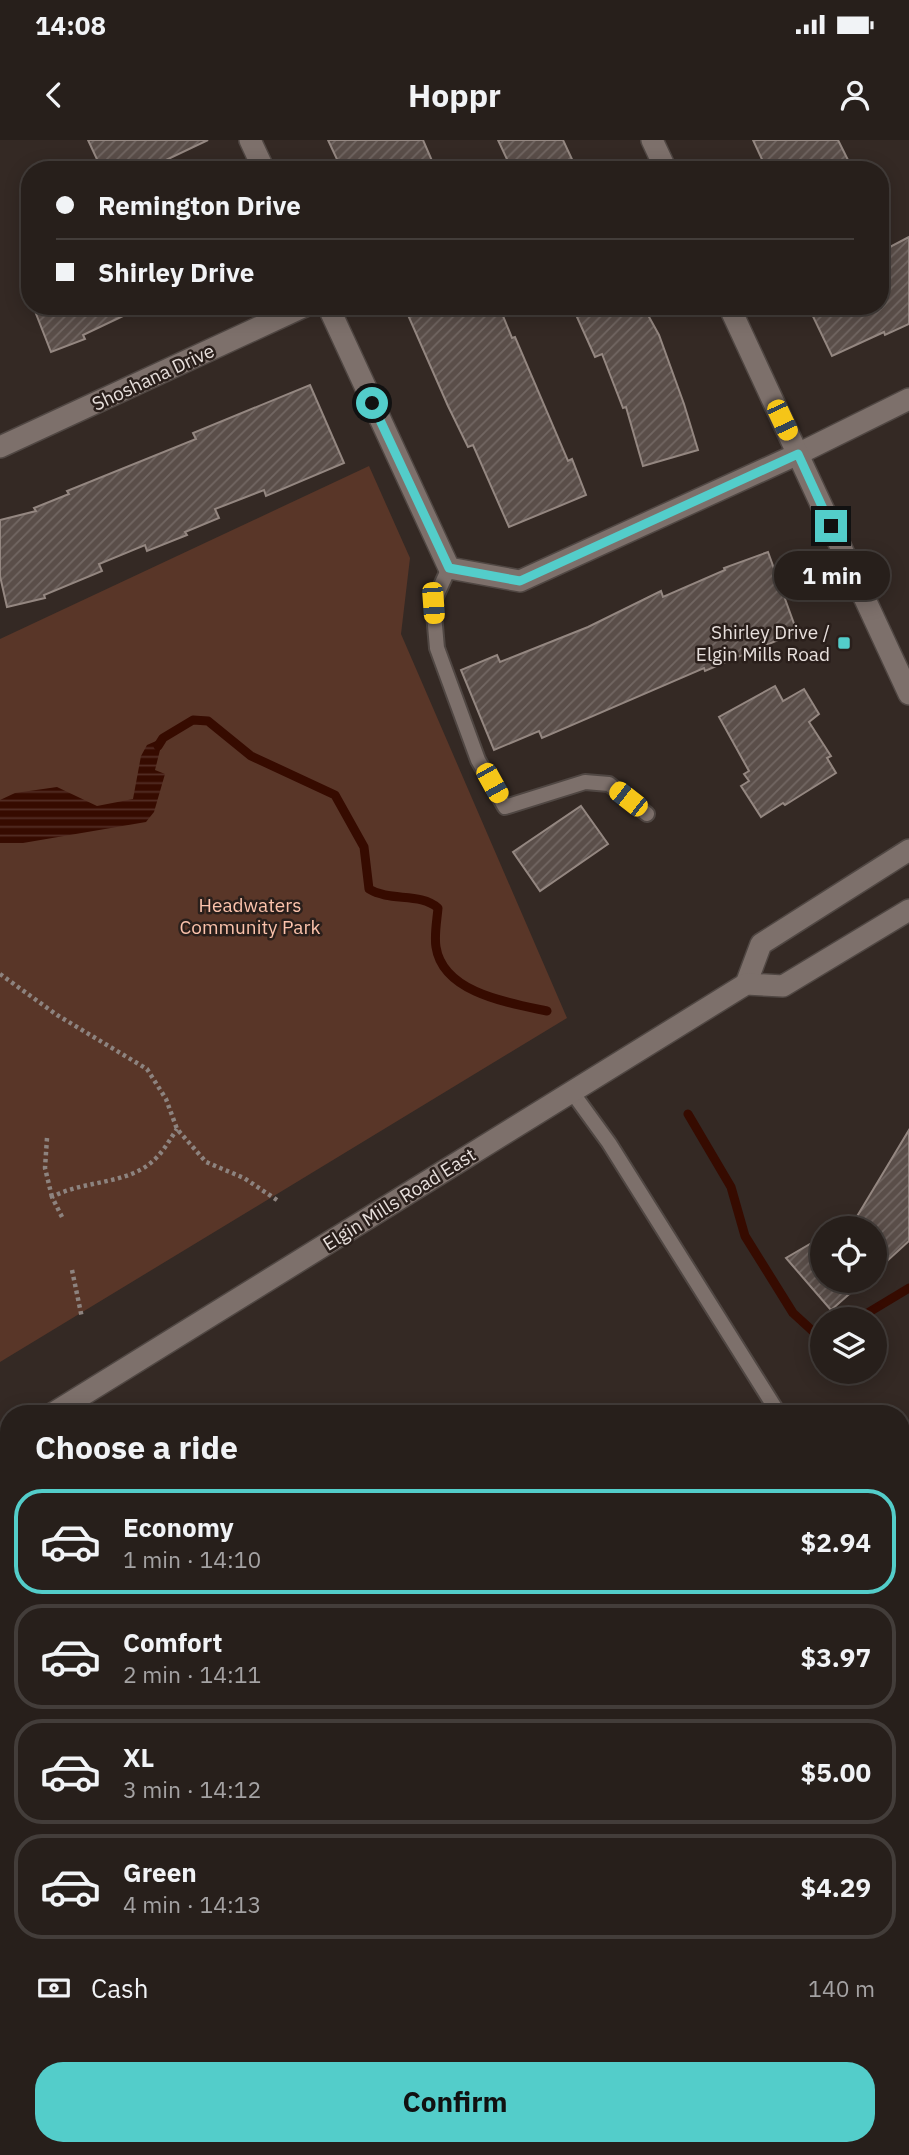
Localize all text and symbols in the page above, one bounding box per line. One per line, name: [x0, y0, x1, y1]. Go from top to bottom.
text: 14:08: [35, 8, 106, 42]
text: Hoppr: [408, 74, 501, 116]
icon: back: [35, 76, 73, 114]
icon: person: [836, 76, 874, 114]
text: Remington Drive: [98, 188, 301, 222]
text: Shirley Drive: [98, 255, 254, 289]
street label: Shoshana Drive: [88, 338, 218, 416]
route start: [356, 387, 388, 419]
car: [764, 397, 801, 443]
route end: [815, 510, 847, 542]
callout: 1 min: [773, 550, 889, 600]
text: 1 min: [802, 560, 862, 590]
car: [422, 581, 445, 625]
place label: Shirley Drive / Elgin Mills Road: [696, 620, 830, 666]
marker: Shirley Drive / Elgin Mills Road: [836, 635, 852, 651]
car: [473, 760, 512, 806]
car: [605, 778, 652, 820]
park label: Headwaters Community Park: [179, 893, 321, 939]
street label: Elgin Mills Road East: [318, 1142, 480, 1256]
map controls: [810, 1216, 887, 1384]
button: locate: [810, 1216, 887, 1293]
button: layers: [810, 1307, 887, 1384]
text: Choose a ride: [35, 1426, 238, 1468]
icon: car: [39, 1510, 102, 1573]
text: Economy: [123, 1510, 234, 1544]
text: $2.94: [801, 1525, 871, 1559]
text: 1 min · 14:10: [123, 1544, 261, 1574]
icon: car: [39, 1625, 102, 1688]
text: Comfort: [123, 1625, 222, 1659]
text: $3.97: [801, 1640, 871, 1674]
text: 2 min · 14:11: [123, 1659, 261, 1689]
icon: car: [39, 1740, 102, 1803]
text: XL: [123, 1740, 154, 1774]
text: $5.00: [801, 1755, 871, 1789]
text: 3 min · 14:12: [123, 1774, 261, 1804]
icon: car: [39, 1855, 102, 1918]
text: Green: [123, 1855, 197, 1889]
text: $4.29: [801, 1870, 871, 1904]
text: 4 min · 14:13: [123, 1889, 261, 1919]
icon: cash: [35, 1969, 73, 2007]
text: Cash: [91, 1971, 148, 2005]
text: 140 m: [808, 1973, 875, 2003]
button: Confirm: [35, 2062, 875, 2142]

